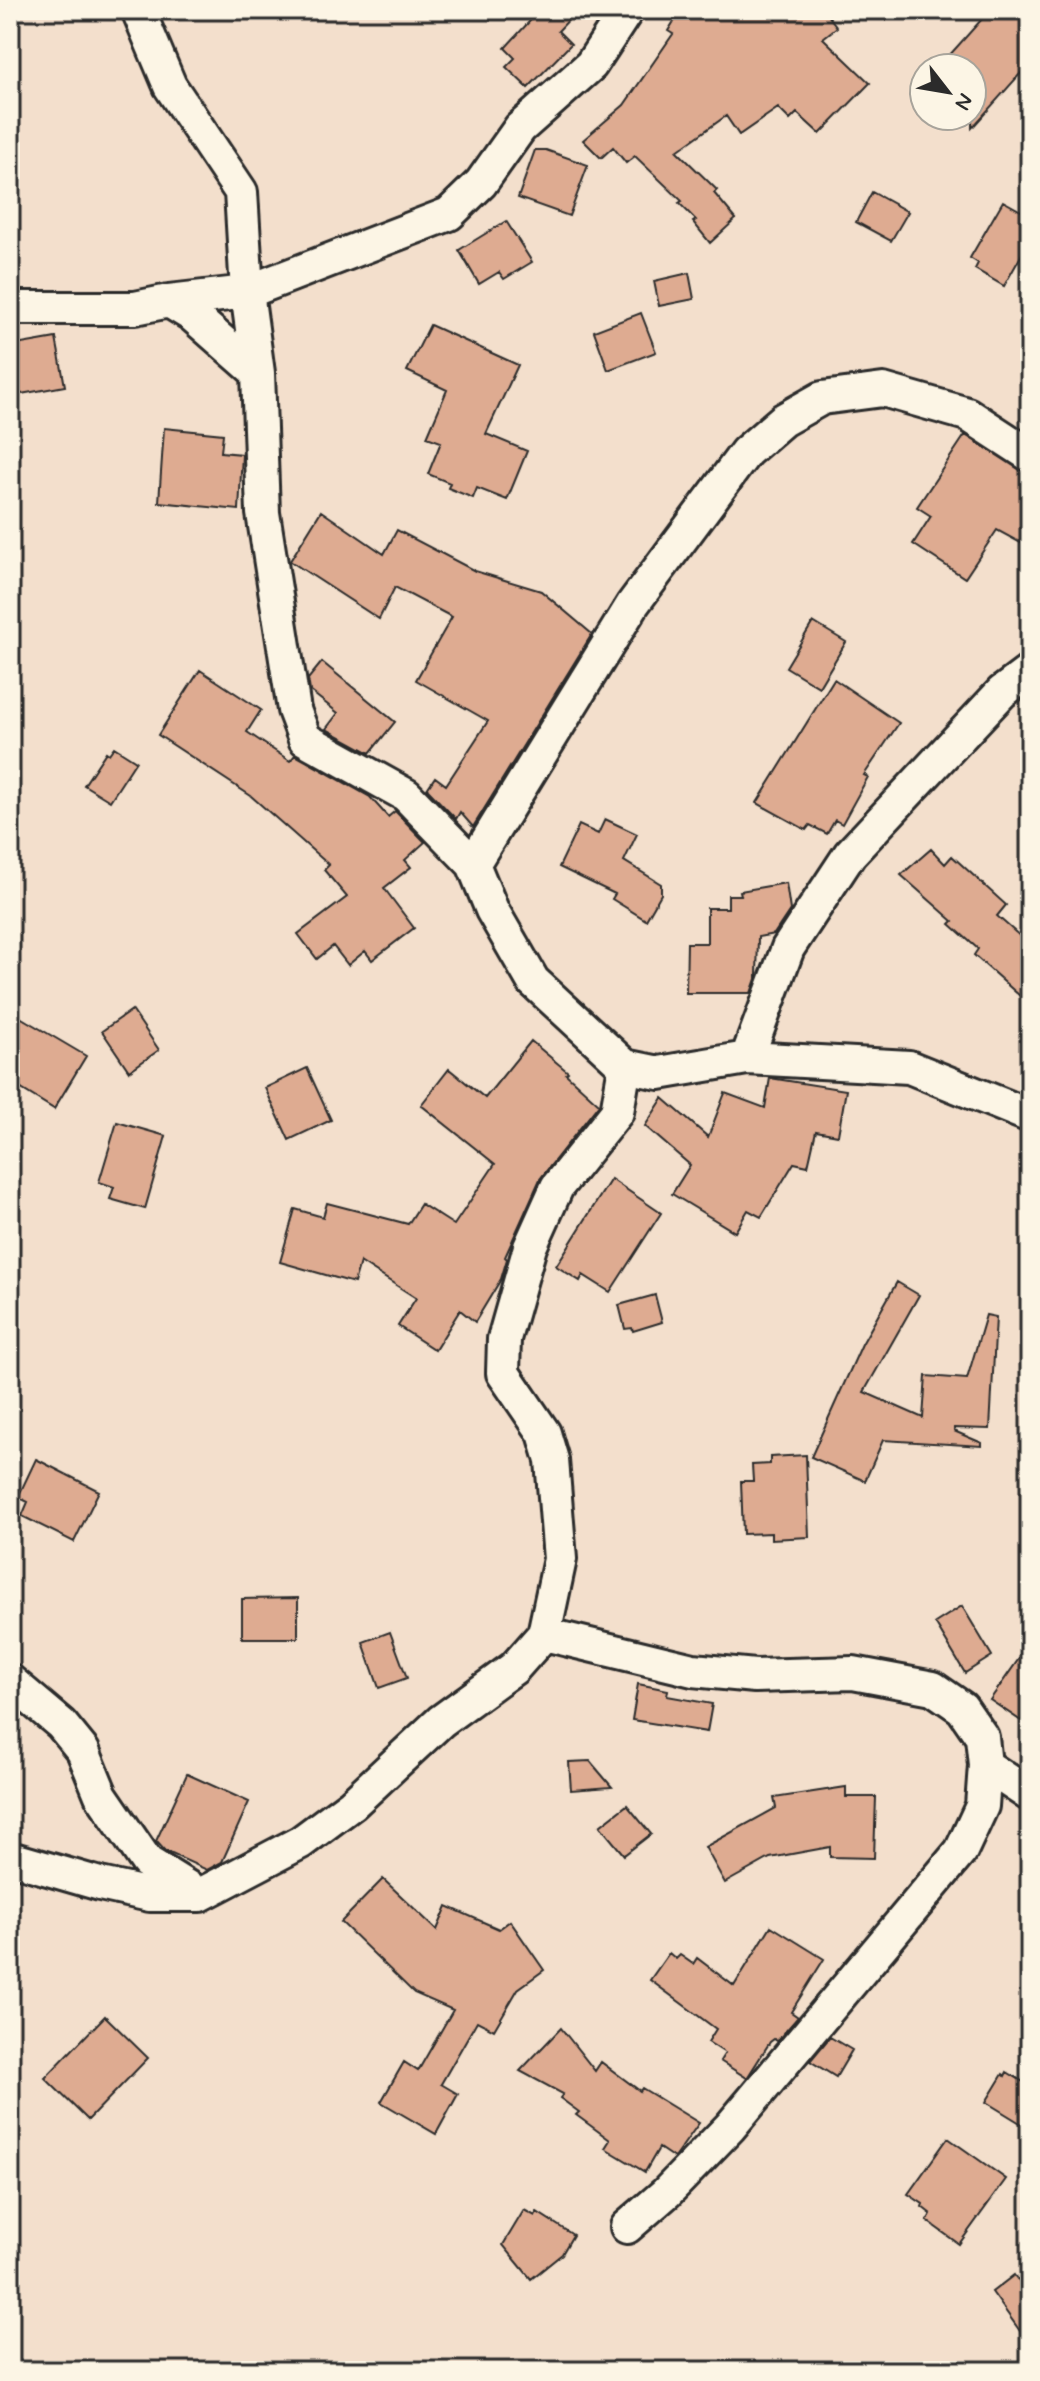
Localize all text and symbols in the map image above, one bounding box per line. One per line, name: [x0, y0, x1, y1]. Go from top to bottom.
north arrow: [908, 52, 988, 132]
text: N: [948, 88, 979, 115]

